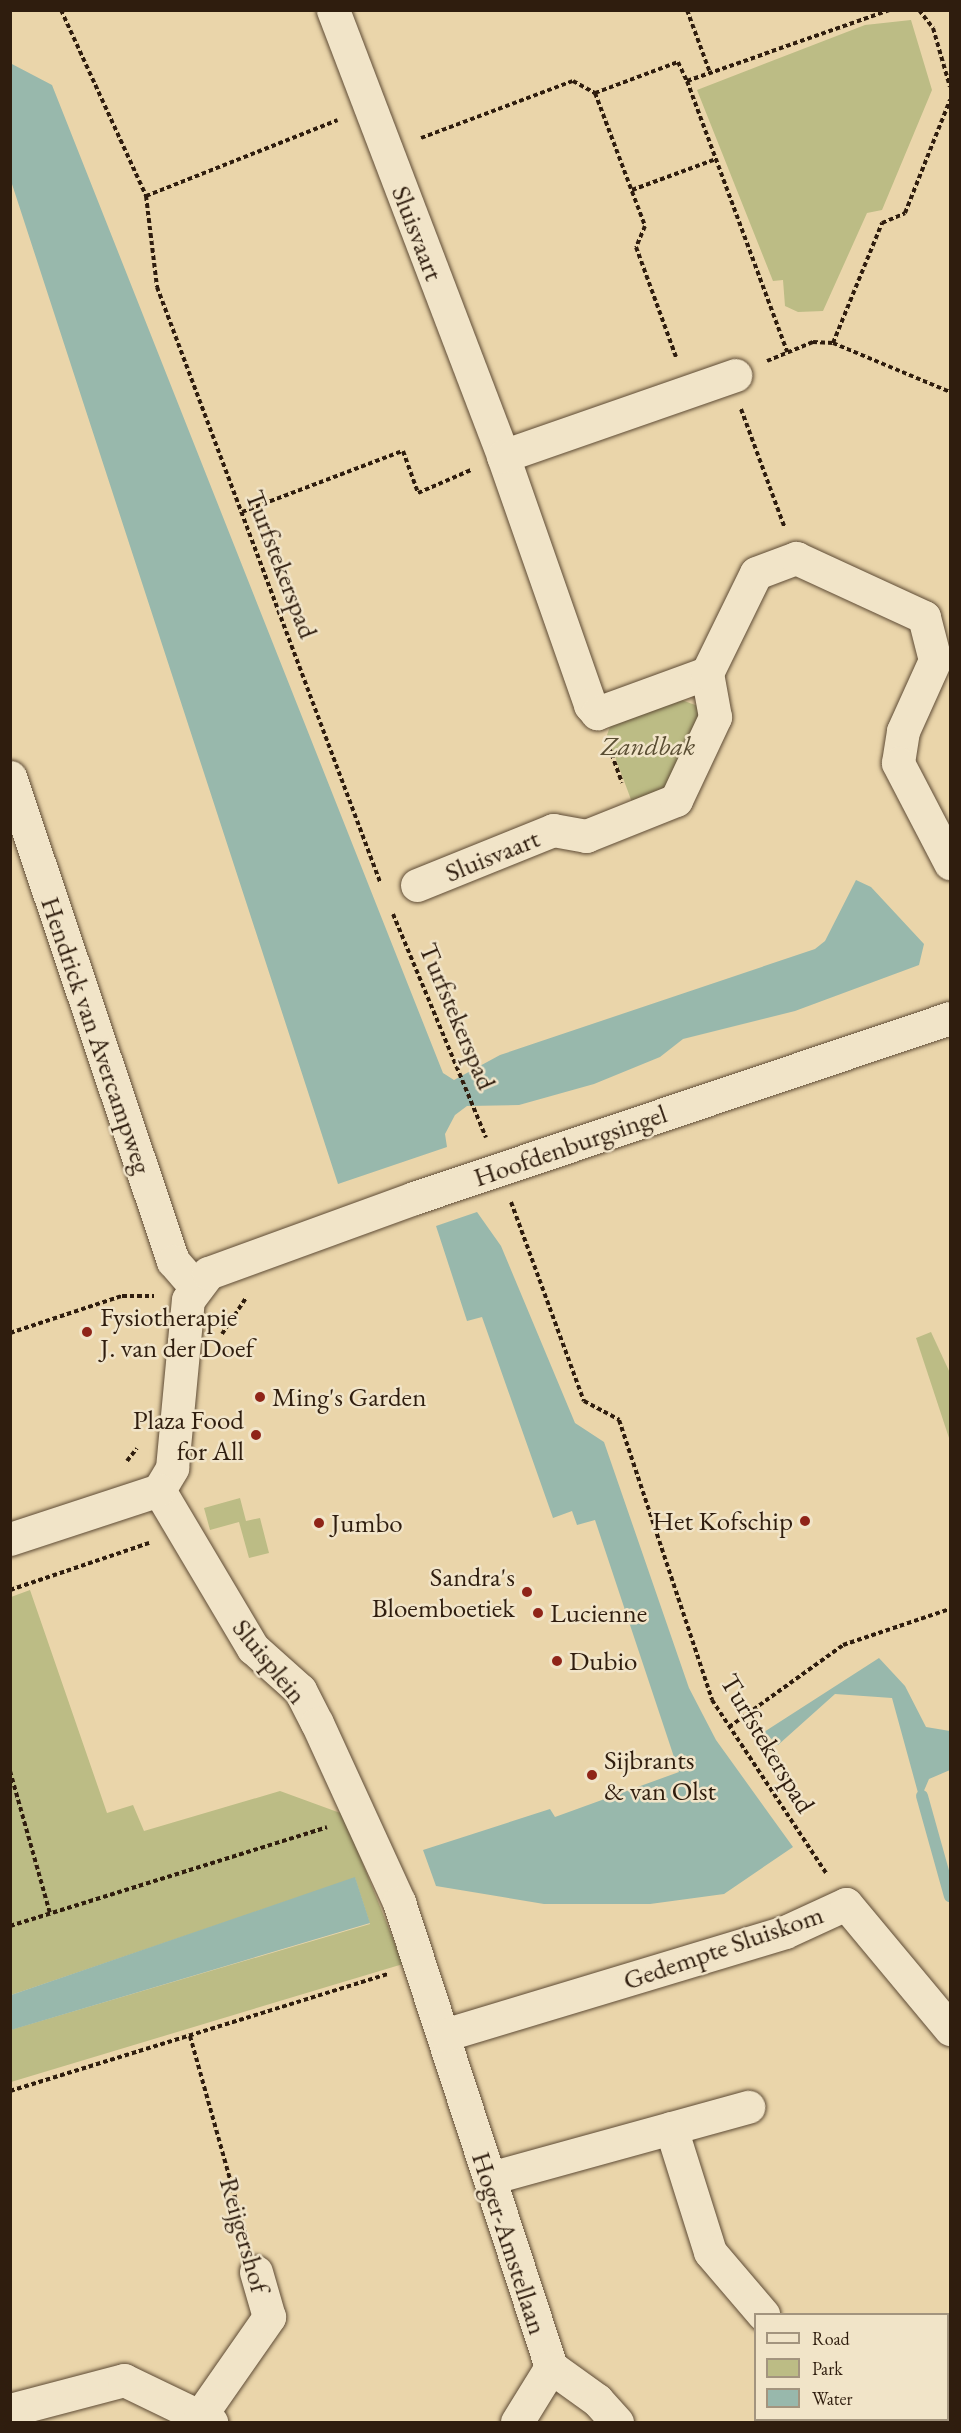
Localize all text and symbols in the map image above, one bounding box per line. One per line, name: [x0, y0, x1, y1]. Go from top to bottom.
street label: Sluisvaart: [385, 181, 451, 285]
street label: Turfstekerspad: [239, 485, 325, 643]
park label: Zandbak: [601, 730, 695, 762]
street label: Sluisvaart: [440, 821, 544, 889]
street label: Hendrick van Avercampweg: [34, 892, 160, 1178]
street label: Turfstekerspad: [413, 938, 503, 1094]
street label: Hoofdenburgsingel: [469, 1097, 671, 1193]
place label: Fysiotherapie J. van der Doef: [100, 1300, 254, 1363]
marker: Fysiotherapie J. van der Doef: [78, 1323, 96, 1341]
place label: Ming's Garden: [272, 1381, 426, 1413]
marker: Ming's Garden: [253, 1390, 267, 1404]
place label: Plaza Food for All: [133, 1403, 244, 1466]
marker: Plaza Food for All: [249, 1428, 263, 1442]
place label: Het Kofschip: [652, 1505, 793, 1537]
place label: Jumbo: [331, 1507, 403, 1539]
marker: Het Kofschip: [798, 1514, 812, 1528]
marker: Jumbo: [312, 1516, 326, 1530]
place label: Sandra's Bloemboetiek: [372, 1560, 515, 1623]
marker: Sandra's Bloemboetiek: [520, 1585, 534, 1599]
place label: Lucienne: [550, 1597, 647, 1629]
marker: Lucienne: [531, 1606, 545, 1620]
street label: Sluisplein: [226, 1612, 314, 1710]
place label: Dubio: [569, 1645, 637, 1677]
marker: Dubio: [550, 1654, 564, 1668]
street label: Turfstekerspad: [714, 1668, 822, 1818]
place label: Sijbrants & van Olst: [604, 1743, 716, 1806]
marker: Sijbrants & van Olst: [585, 1768, 599, 1782]
street label: Gedempte Sluiskom: [619, 1898, 827, 1996]
street label: Hoger-Amstellaan: [465, 2148, 555, 2338]
street label: Reijgershof: [213, 2174, 277, 2296]
legend: [754, 2313, 949, 2421]
text: Road: [812, 2327, 850, 2350]
text: Park: [812, 2357, 843, 2380]
text: Water: [812, 2387, 853, 2410]

